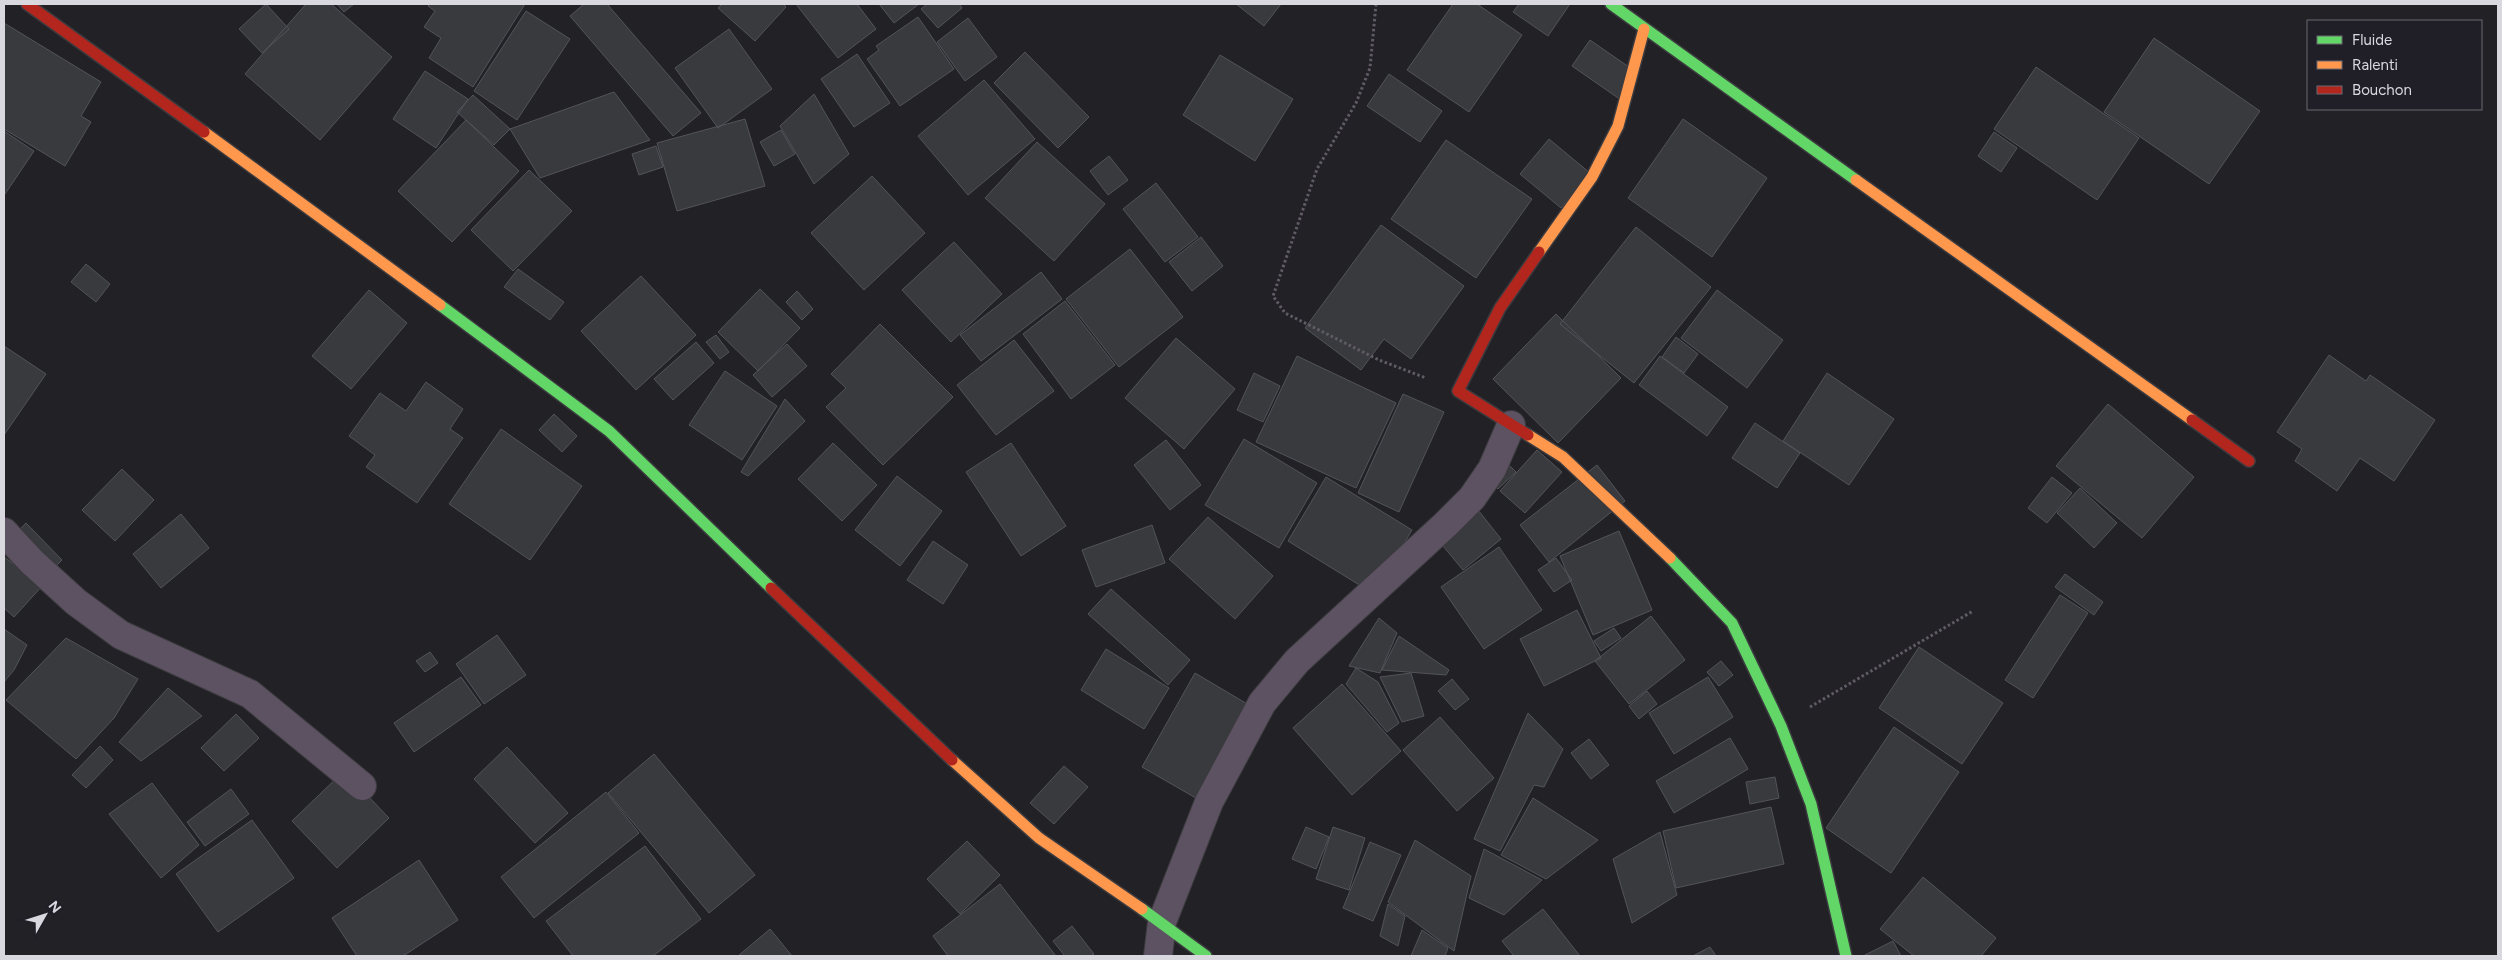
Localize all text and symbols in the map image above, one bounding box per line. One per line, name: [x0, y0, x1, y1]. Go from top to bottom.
legend: [2307, 20, 2482, 110]
text: Fluide: [2352, 31, 2392, 49]
text: Ralenti: [2352, 56, 2398, 74]
text: Bouchon: [2352, 81, 2412, 99]
north arrow: [20, 890, 70, 940]
text: N: [45, 898, 65, 917]

